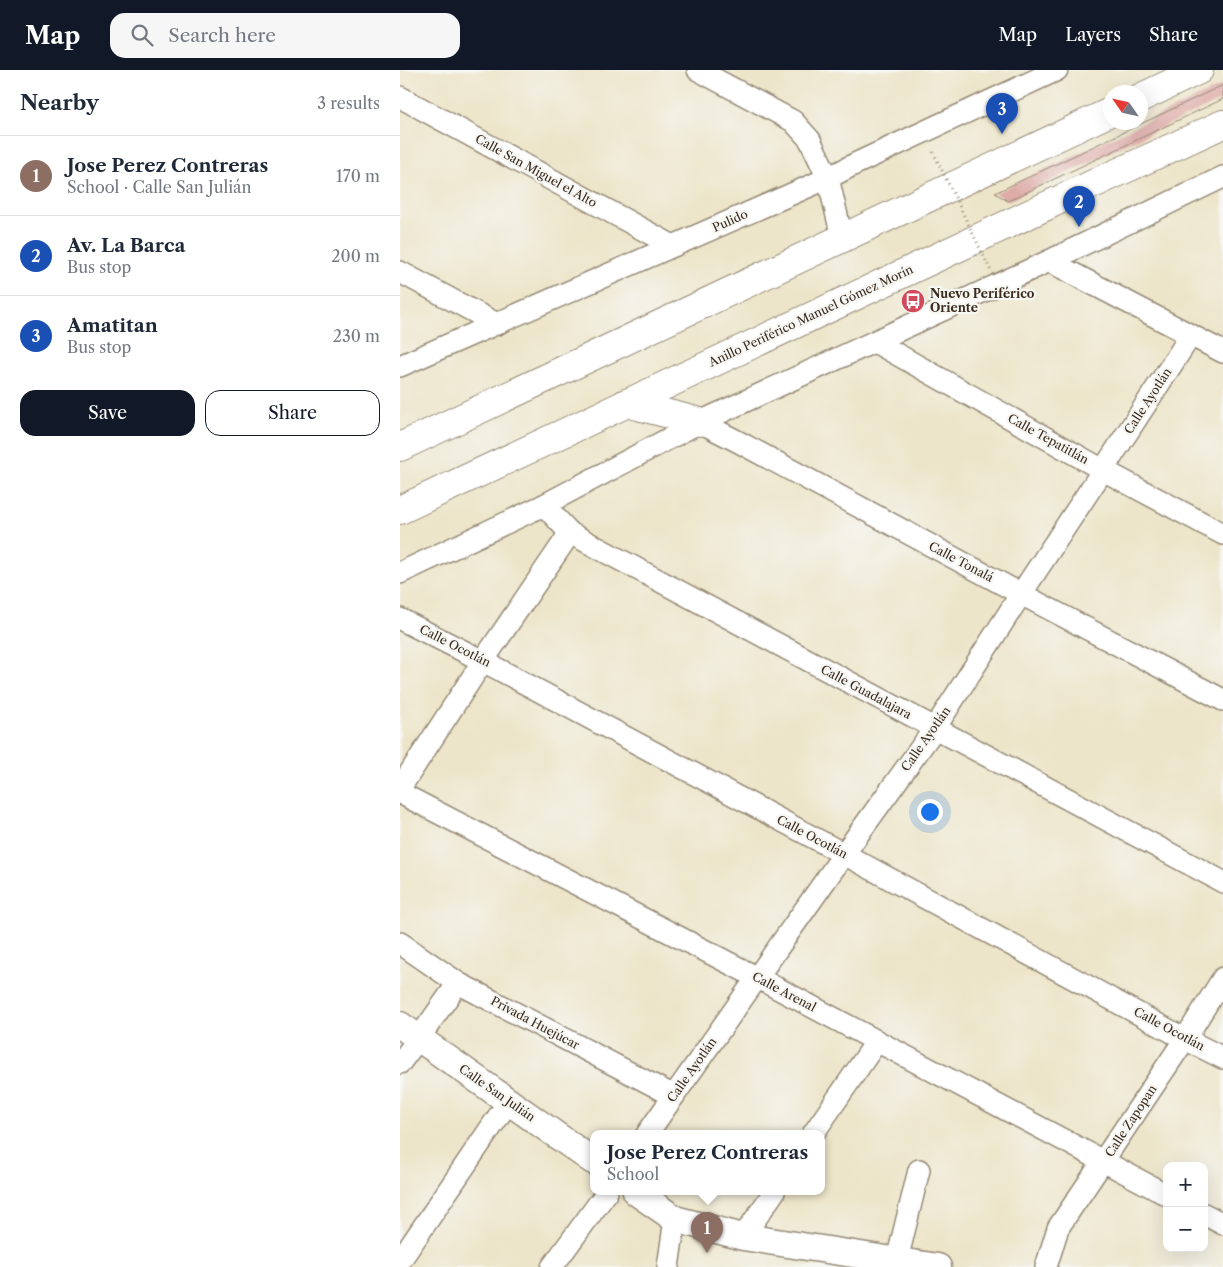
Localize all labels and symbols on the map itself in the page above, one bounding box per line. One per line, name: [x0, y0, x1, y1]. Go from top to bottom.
north arrow: [1103, 85, 1148, 130]
pin: 3: [986, 93, 1018, 134]
street label: Calle San Miguel el Alto: [473, 131, 600, 210]
pin: 2: [1063, 186, 1095, 227]
street label: Pulido: [710, 206, 750, 235]
street label: Anillo Periférico Manuel Gómez Morín: [705, 261, 916, 370]
place label: Nuevo Periférico Oriente: [930, 286, 1035, 315]
bus stop icon: Nuevo Periférico Oriente: [900, 288, 926, 314]
street label: Calle Ayotlán: [1121, 365, 1175, 437]
street label: Calle Tepatitlán: [1005, 410, 1092, 467]
street label: Calle Tonalá: [926, 538, 997, 585]
street label: Calle Ocotlán: [417, 621, 494, 670]
street label: Calle Guadalajara: [818, 661, 915, 722]
street label: Calle Ayotlán: [898, 703, 954, 774]
your location: [917, 799, 943, 825]
street label: Calle Ocotlán: [774, 812, 851, 862]
street label: Calle Arenal: [750, 968, 819, 1015]
street label: Privada Huejúcar: [488, 993, 582, 1052]
street label: Calle Ocotlán: [1131, 1004, 1208, 1054]
street label: Calle Ayotlán: [664, 1034, 720, 1105]
street label: Calle San Julián: [456, 1061, 539, 1125]
street label: Calle Zapopan: [1102, 1081, 1160, 1160]
pin: 1: [691, 1212, 723, 1253]

